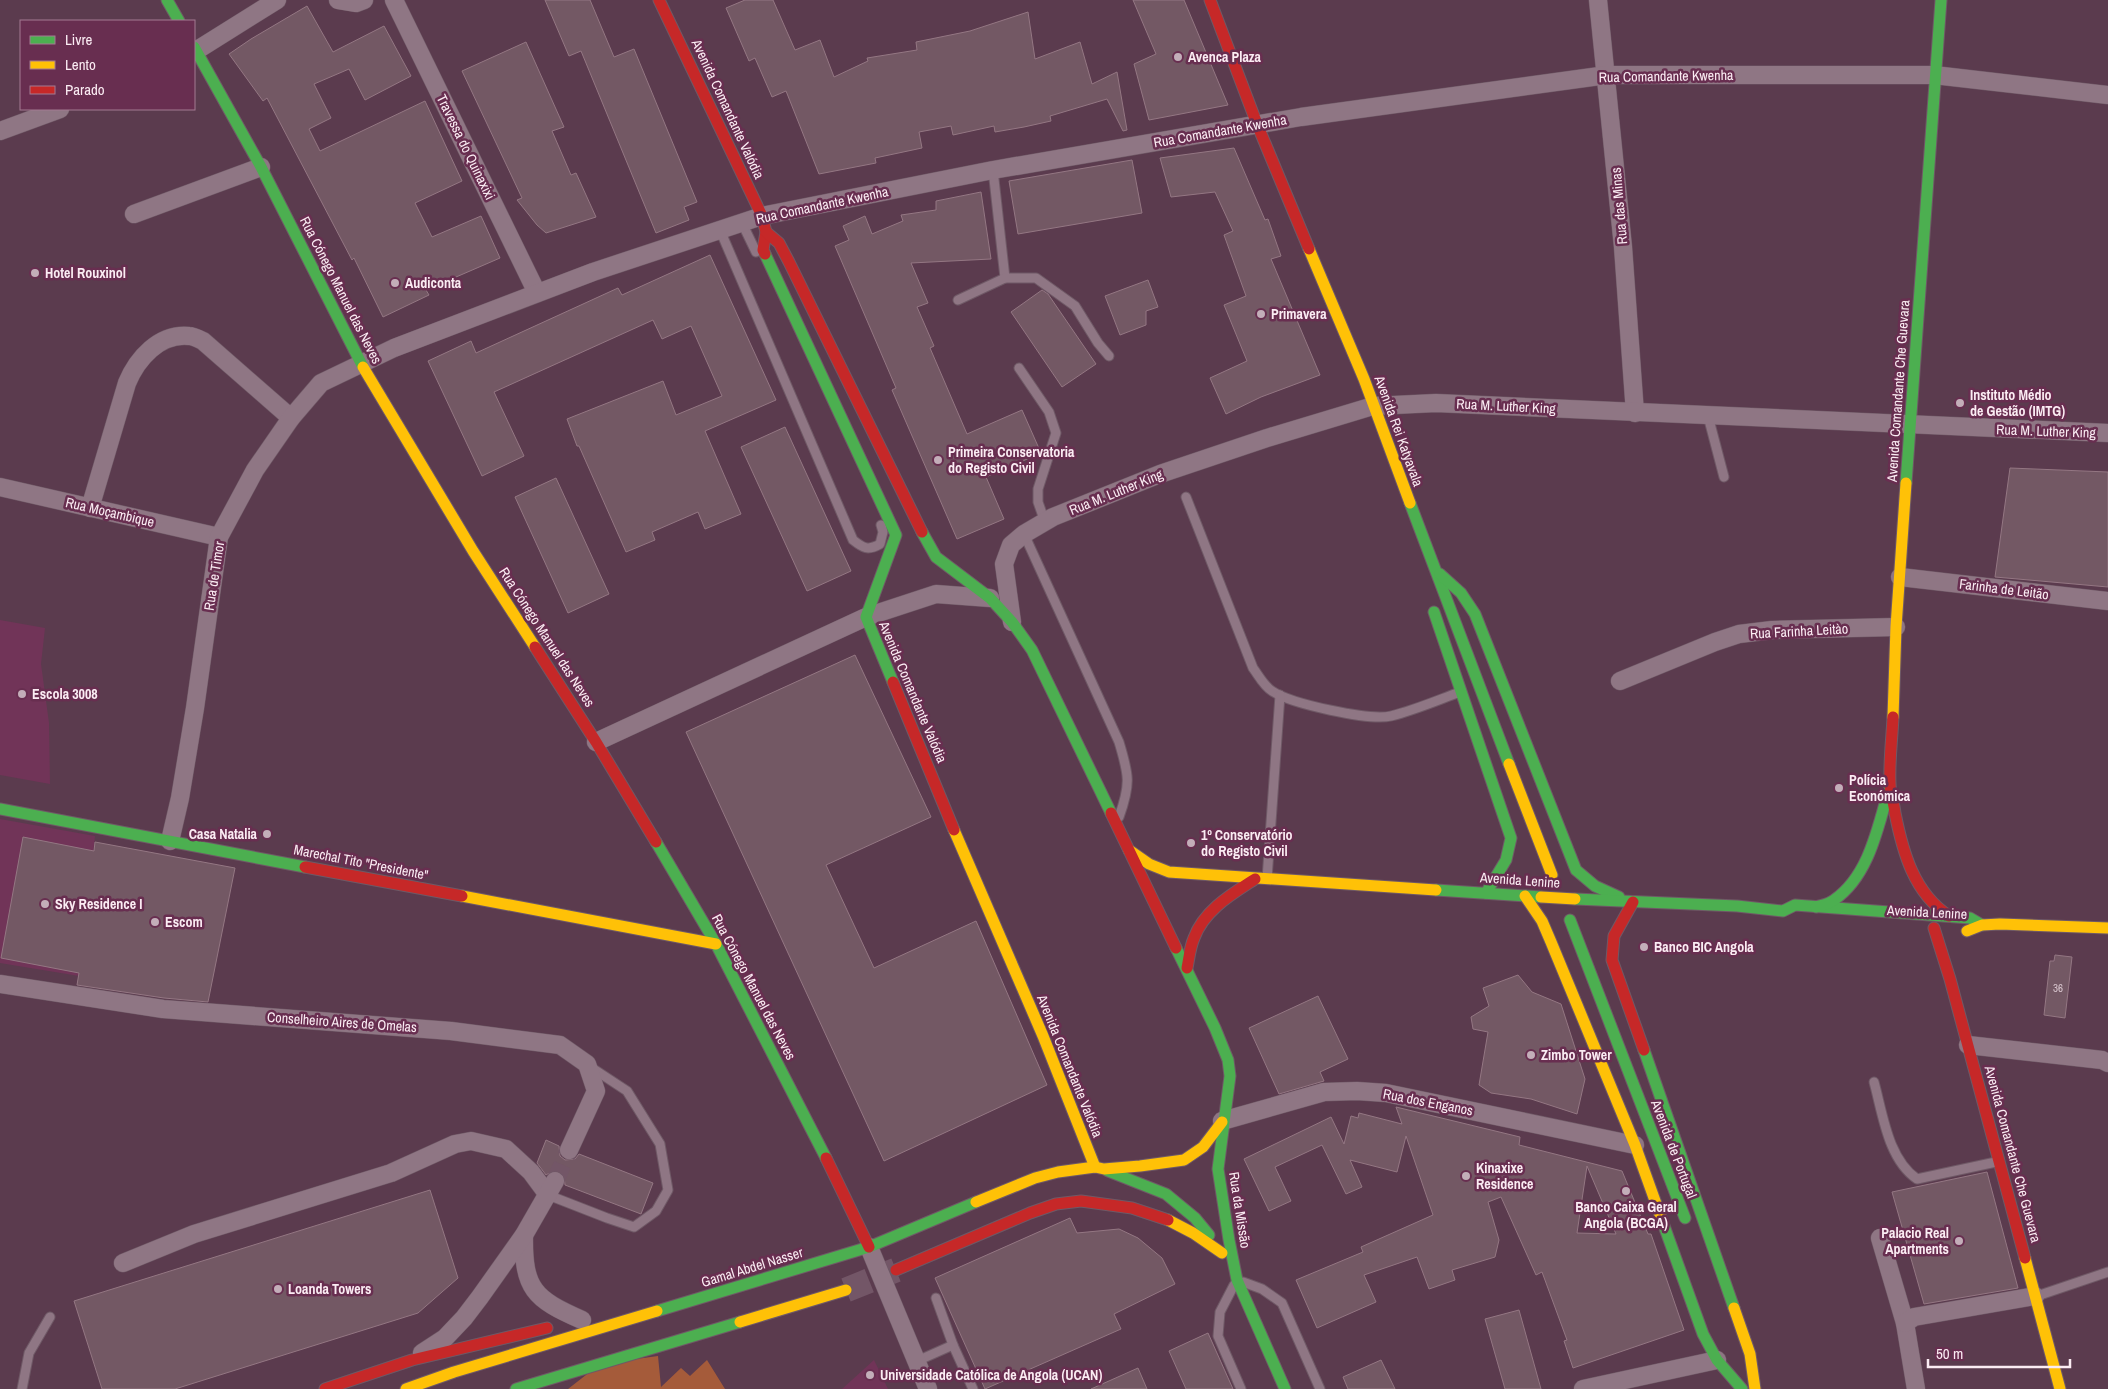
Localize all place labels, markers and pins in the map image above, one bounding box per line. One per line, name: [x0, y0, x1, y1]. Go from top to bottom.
place label: Avenca Plaza: [1188, 48, 1262, 66]
marker: Avenca Plaza: [1172, 51, 1184, 63]
place label: Hotel Rouxinol: [45, 264, 126, 282]
marker: Hotel Rouxinol: [29, 267, 41, 279]
place label: Audiconta: [405, 274, 462, 292]
marker: Audiconta: [389, 277, 401, 289]
place label: Primavera: [1271, 305, 1327, 323]
marker: Primavera: [1255, 308, 1267, 320]
place label: Instituto Médio de Gestão (IMTG): [1970, 386, 2065, 420]
marker: Instituto Médio de Gestão (IMTG): [1954, 397, 1966, 409]
place label: Primeira Conservatoria do Registo Civil: [948, 443, 1075, 477]
marker: Primeira Conservatoria do Registo Civil: [932, 454, 944, 466]
place label: Escola 3008: [32, 685, 98, 703]
marker: Escola 3008: [16, 688, 28, 700]
place label: Polícia Económica: [1849, 771, 1911, 805]
marker: Polícia Económica: [1833, 782, 1845, 794]
place label: Casa Natalia: [189, 825, 258, 843]
place label: 1º Conservatório do Registo Civil: [1201, 826, 1293, 860]
marker: Casa Natalia: [261, 828, 273, 840]
marker: 1º Conservatório do Registo Civil: [1185, 837, 1197, 849]
place label: Sky Residence I: [55, 895, 142, 913]
marker: Sky Residence I: [39, 898, 51, 910]
place label: Escom: [165, 913, 203, 931]
marker: Escom: [149, 916, 161, 928]
place label: Banco BIC Angola: [1654, 938, 1754, 956]
marker: Banco BIC Angola: [1638, 941, 1650, 953]
place label: Zimbo Tower: [1541, 1046, 1612, 1064]
marker: Zimbo Tower: [1525, 1049, 1537, 1061]
place label: Kinaxixe Residence: [1476, 1159, 1533, 1193]
marker: Kinaxixe Residence: [1460, 1170, 1472, 1182]
marker: Banco Caixa Geral Angola (BCGA): [1620, 1185, 1632, 1197]
place label: Banco Caixa Geral Angola (BCGA): [1575, 1198, 1677, 1232]
place label: Palacio Real Apartments: [1881, 1224, 1949, 1258]
marker: Palacio Real Apartments: [1953, 1235, 1965, 1247]
place label: Loanda Towers: [288, 1280, 371, 1298]
marker: Loanda Towers: [272, 1283, 284, 1295]
place label: Universidade Católica de Angola (UCAN): [880, 1366, 1102, 1384]
marker: Universidade Católica de Angola (UCAN): [864, 1369, 876, 1381]

